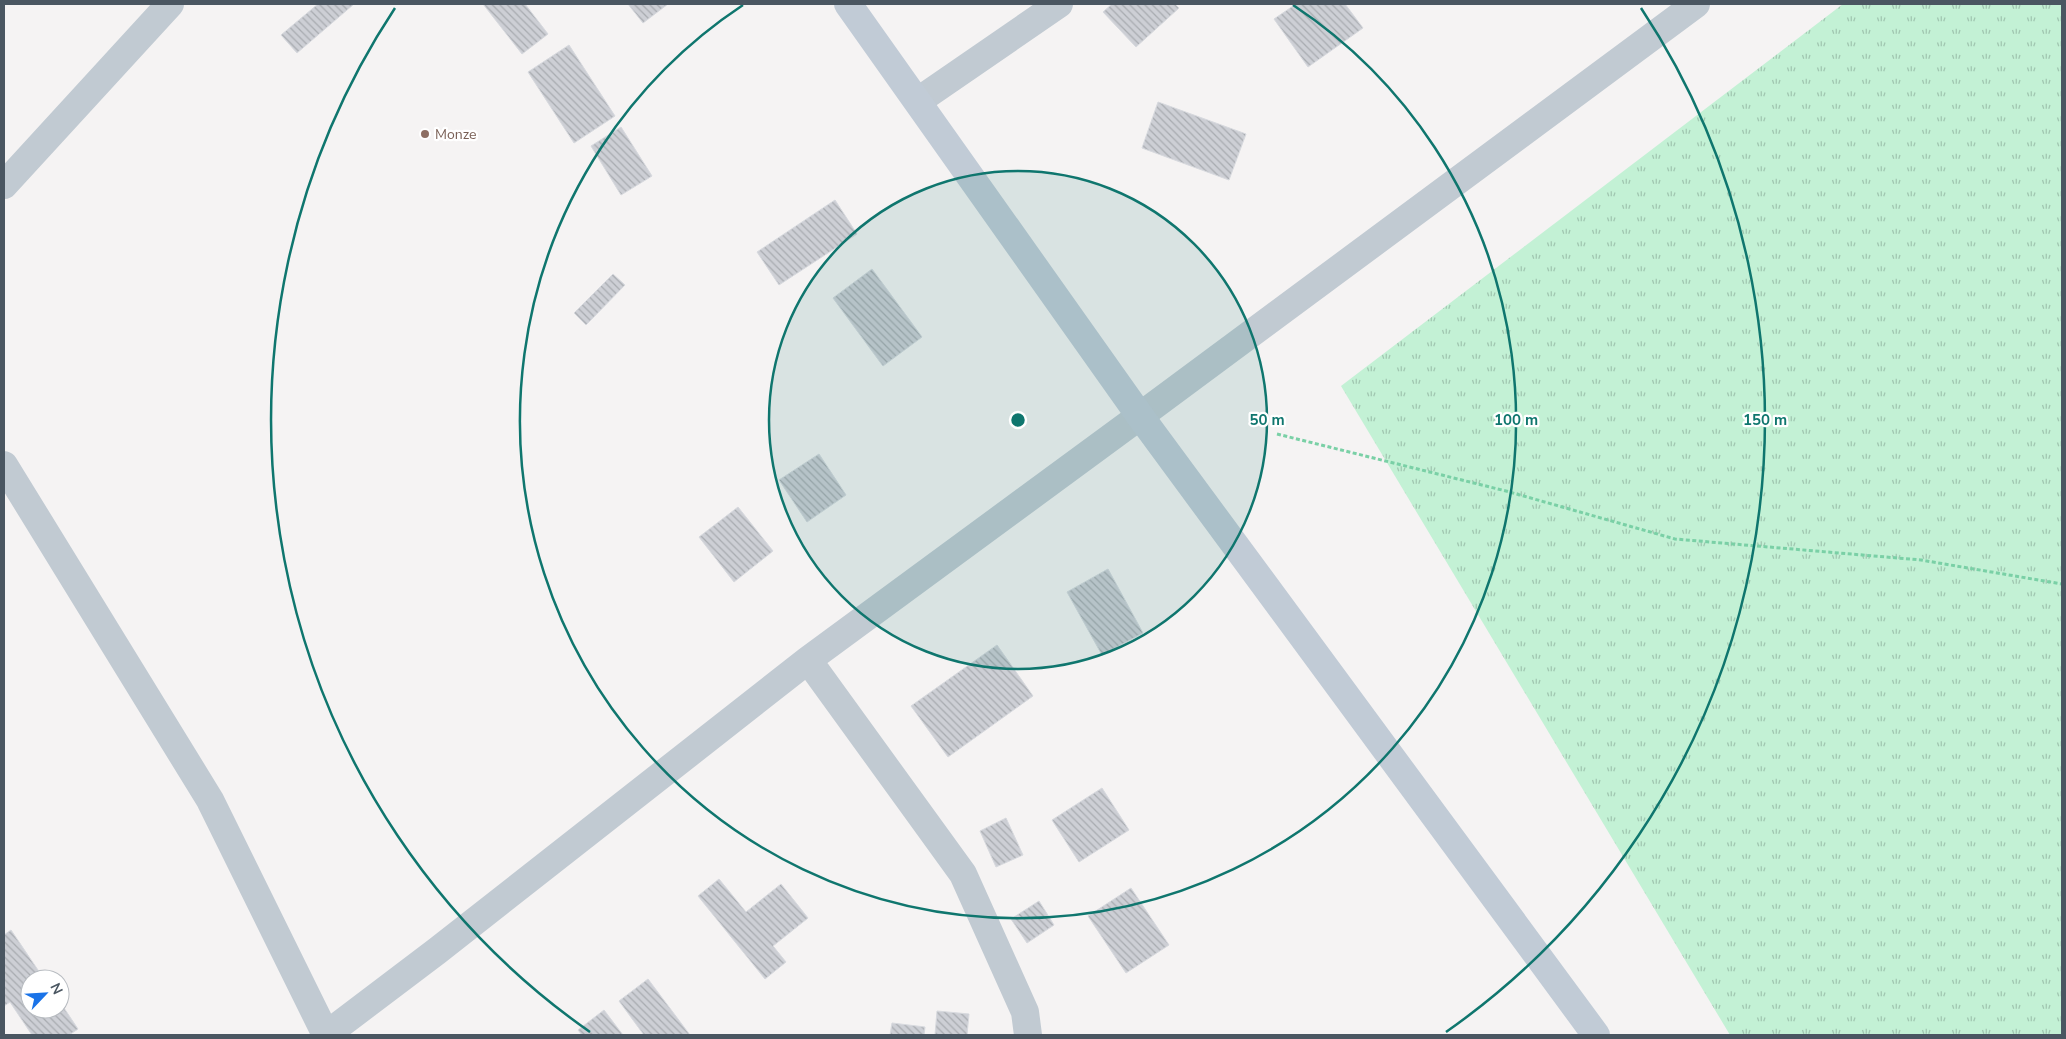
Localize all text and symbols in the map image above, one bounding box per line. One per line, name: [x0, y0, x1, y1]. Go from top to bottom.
place label: Monze: [435, 125, 477, 144]
marker: Monze: [419, 128, 431, 140]
text: 50 m: [1249, 410, 1285, 430]
text: 100 m: [1494, 410, 1538, 430]
text: 150 m: [1743, 410, 1787, 430]
centre of rings: [1009, 411, 1027, 429]
north arrow: [20, 969, 70, 1019]
text: N: [46, 980, 67, 997]

